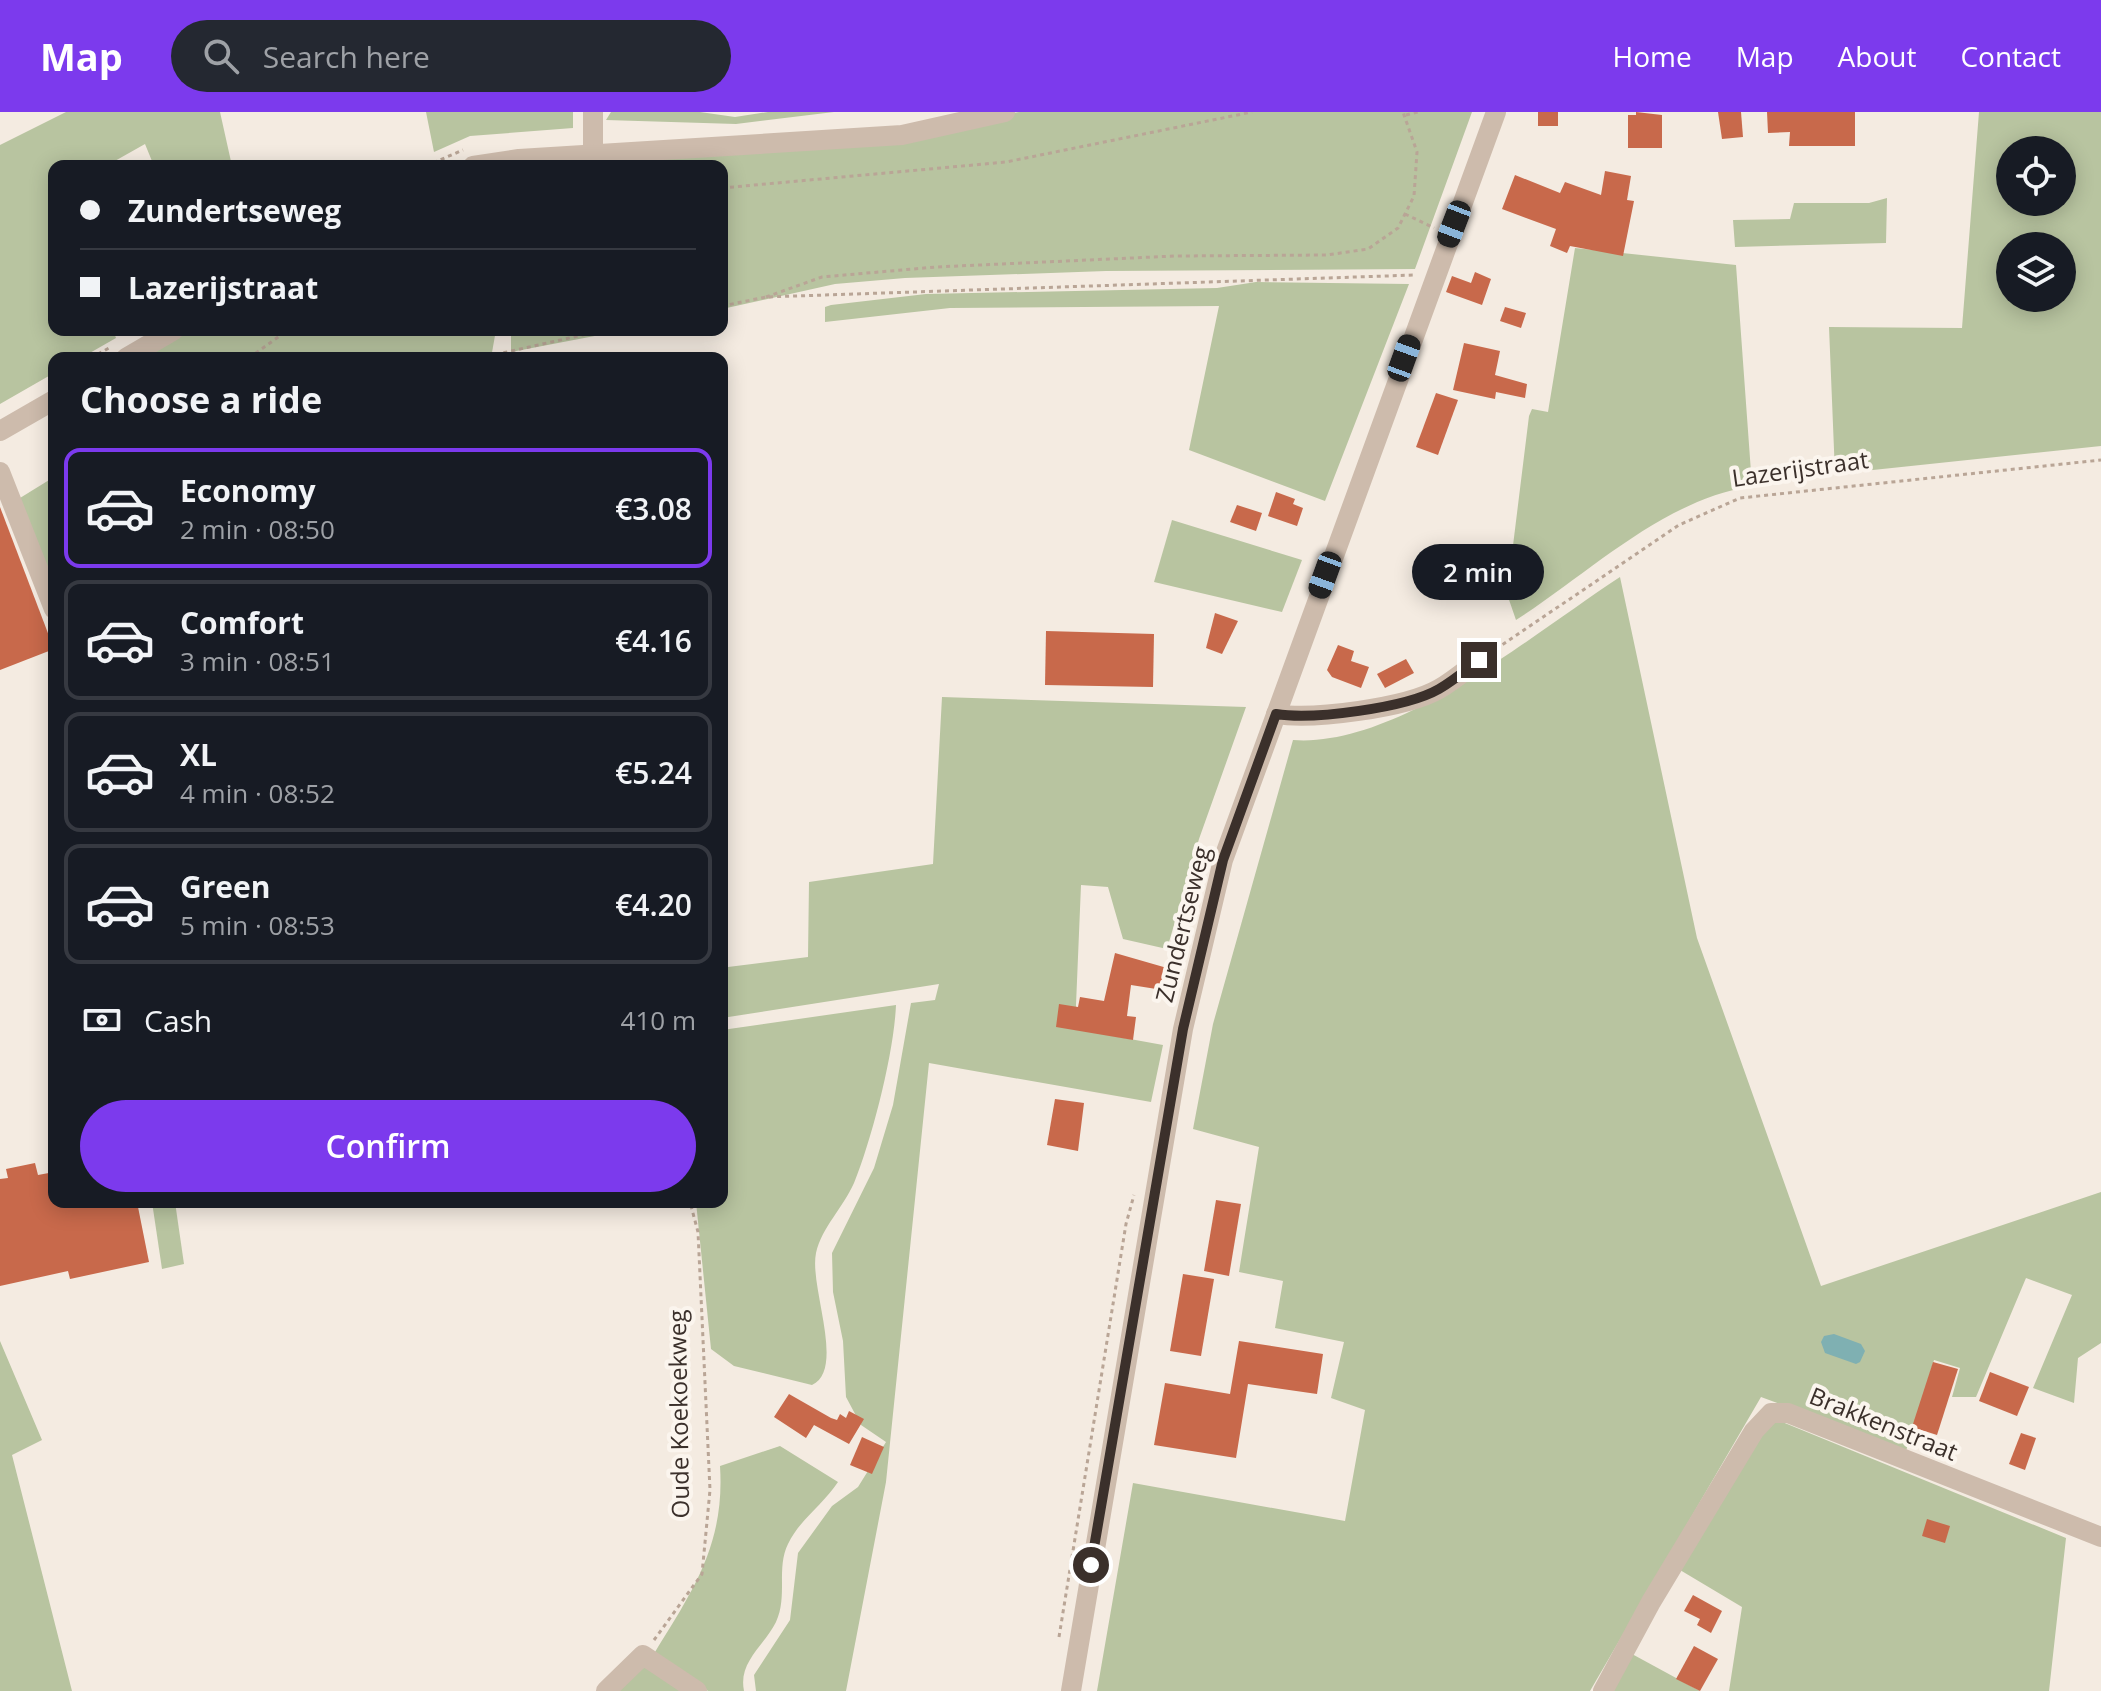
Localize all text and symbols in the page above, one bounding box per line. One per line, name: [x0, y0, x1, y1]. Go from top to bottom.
search box: [171, 20, 731, 92]
text: Map: [40, 30, 123, 82]
icon: search: [199, 34, 243, 78]
text: Search here: [263, 36, 430, 77]
text: Home: [1613, 37, 1692, 75]
text: Map: [1736, 37, 1794, 75]
text: About: [1838, 37, 1916, 75]
text: Contact: [1960, 37, 2061, 75]
map controls: [1996, 136, 2076, 312]
button: locate: [1996, 136, 2076, 216]
text: Zundertseweg: [128, 190, 341, 231]
car: [1434, 197, 1474, 251]
button: layers: [1996, 232, 2076, 312]
text: Lazerijstraat: [128, 267, 318, 308]
car: [1385, 331, 1423, 385]
text: Choose a ride: [80, 375, 322, 424]
street label: Lazerijstraat: [1730, 442, 1870, 494]
text: Economy: [180, 470, 316, 511]
icon: car: [84, 472, 156, 544]
text: €3.08: [615, 488, 692, 529]
text: 2 min · 08:50: [180, 511, 335, 547]
callout: 2 min: [1413, 544, 1545, 600]
car: [1306, 548, 1344, 602]
text: 2 min: [1443, 554, 1513, 590]
text: Comfort: [180, 602, 304, 643]
icon: car: [84, 604, 156, 676]
text: €4.16: [615, 620, 692, 661]
route end: [1461, 642, 1497, 678]
text: 3 min · 08:51: [180, 643, 335, 679]
text: XL: [180, 734, 217, 775]
icon: car: [84, 736, 156, 808]
text: €5.24: [615, 752, 692, 793]
text: 4 min · 08:52: [180, 775, 335, 811]
street label: Zundertseweg: [1147, 843, 1217, 1005]
text: Green: [180, 866, 271, 907]
icon: car: [84, 868, 156, 940]
text: €4.20: [615, 884, 692, 925]
text: 5 min · 08:53: [180, 907, 335, 943]
icon: cash: [80, 998, 124, 1042]
text: Cash: [144, 1000, 212, 1041]
text: 410 m: [621, 1002, 696, 1038]
button: Confirm: [80, 1100, 696, 1192]
street label: Oude Koekoekweg: [660, 1309, 696, 1519]
street label: Brakkenstraat: [1805, 1378, 1963, 1468]
route start: [1073, 1547, 1109, 1583]

